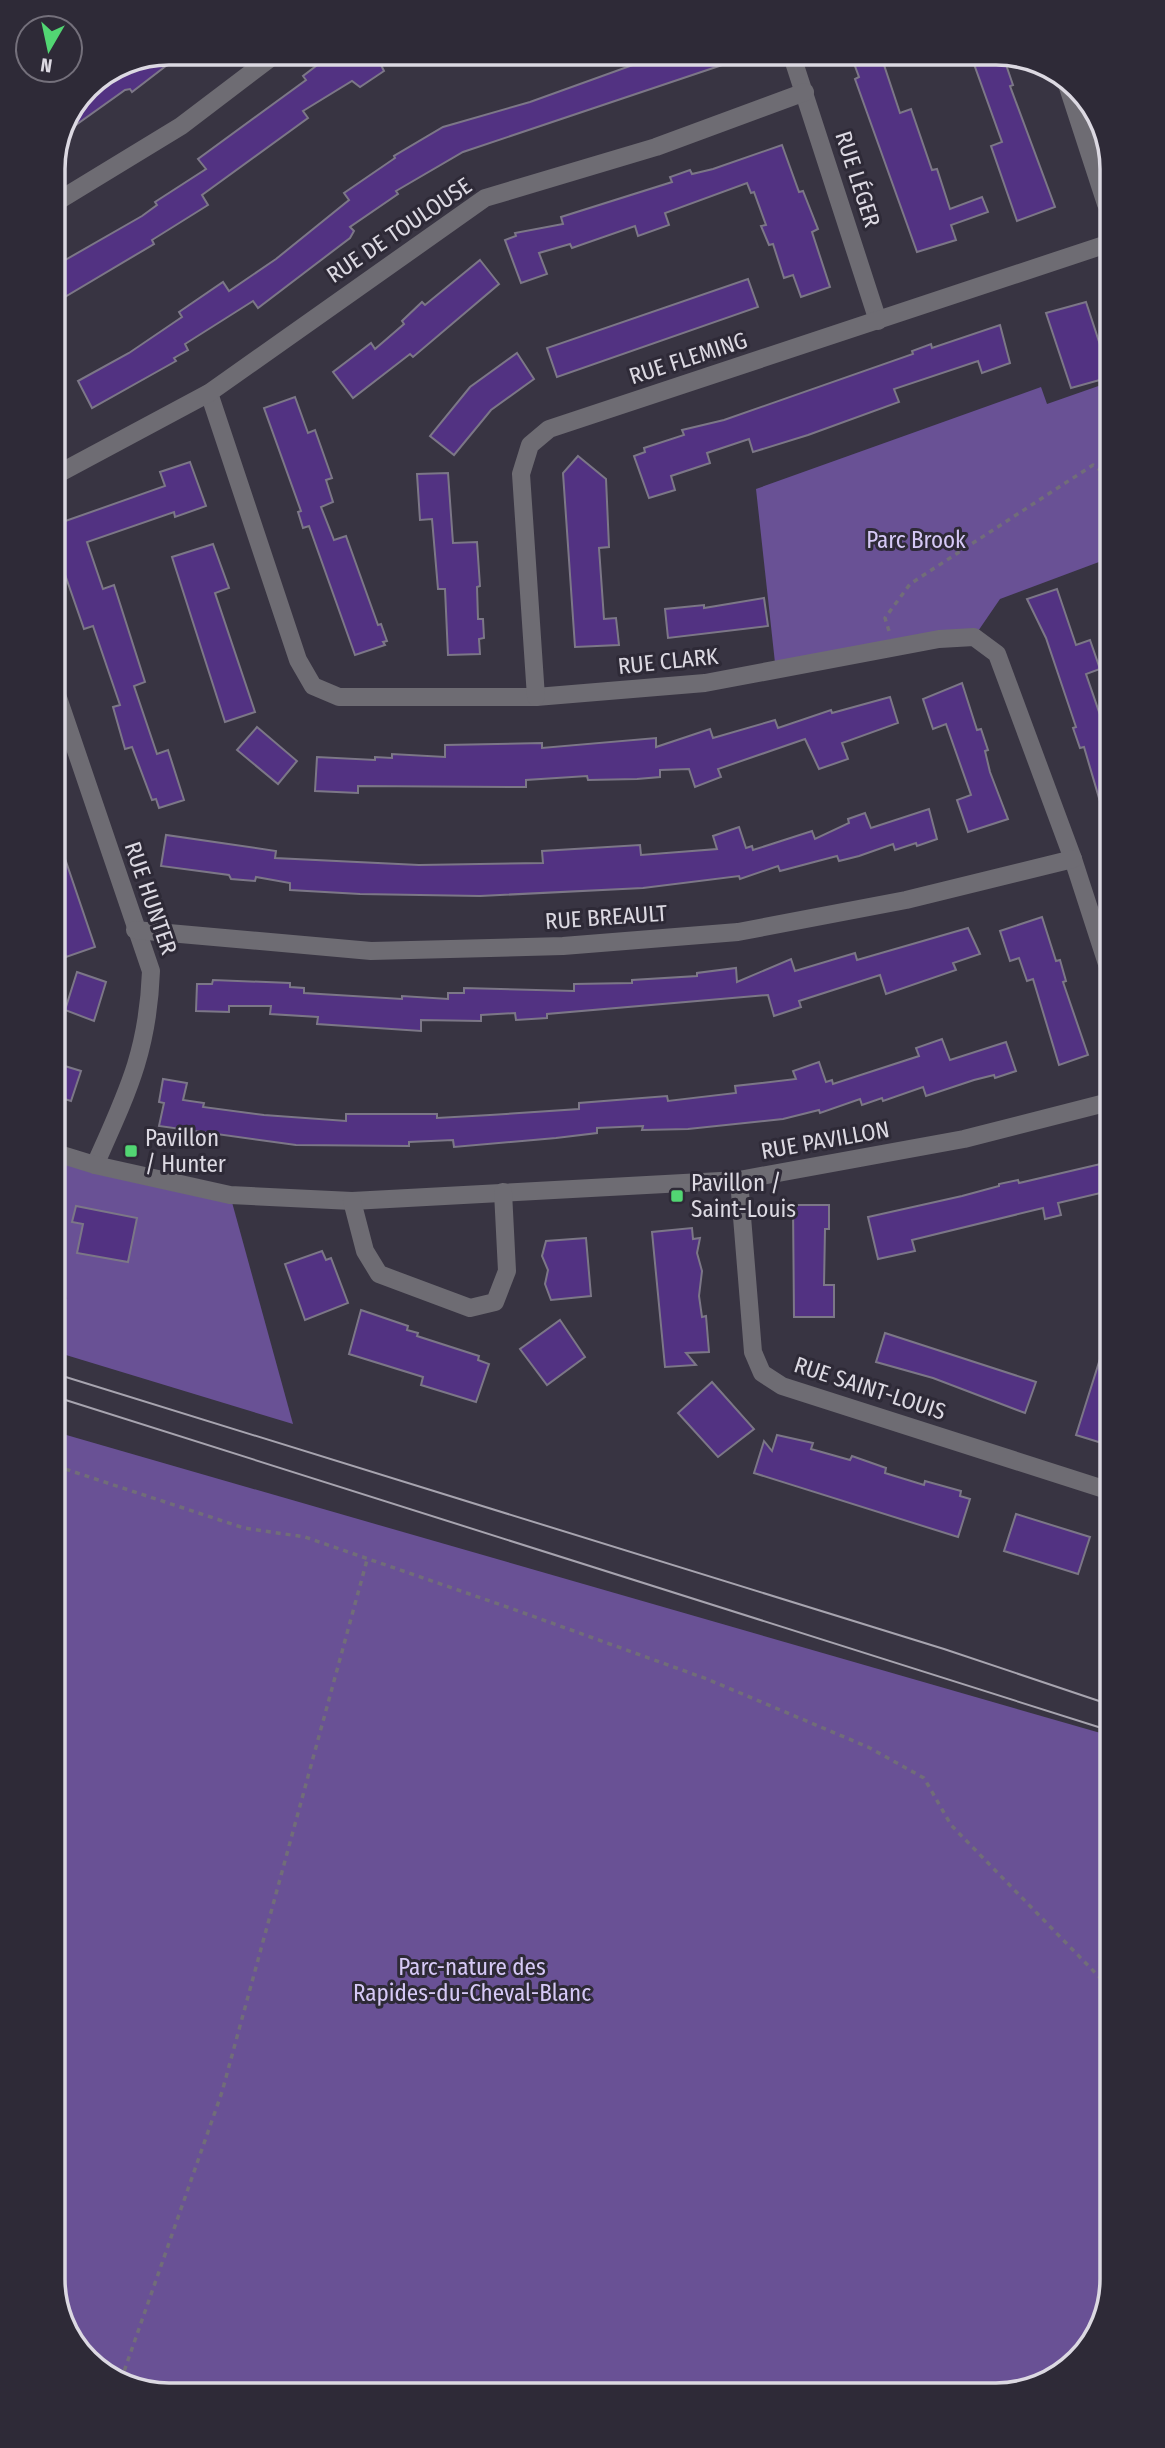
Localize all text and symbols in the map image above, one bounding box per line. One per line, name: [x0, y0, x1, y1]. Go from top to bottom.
north arrow: [14, 14, 84, 84]
text: N: [39, 53, 54, 78]
street label: RUE LÉGER: [829, 127, 888, 231]
street label: RUE DE TOULOUSE: [321, 171, 477, 289]
street label: RUE FLEMING: [625, 326, 751, 390]
park label: Parc Brook: [866, 526, 966, 554]
street label: RUE CLARK: [616, 642, 720, 680]
street label: RUE HUNTER: [119, 838, 184, 959]
street label: RUE BREAULT: [544, 899, 668, 935]
street label: RUE PAVILLON: [759, 1115, 891, 1165]
place label: Pavillon / Hunter: [145, 1124, 226, 1178]
marker: Pavillon / Hunter: [123, 1143, 139, 1159]
place label: Pavillon / Saint-Louis: [691, 1169, 796, 1223]
marker: Pavillon / Saint-Louis: [669, 1188, 685, 1204]
street label: RUE SAINT-LOUIS: [791, 1350, 949, 1426]
park label: Parc-nature des Rapides-du-Cheval-Blanc: [353, 1953, 591, 2007]

